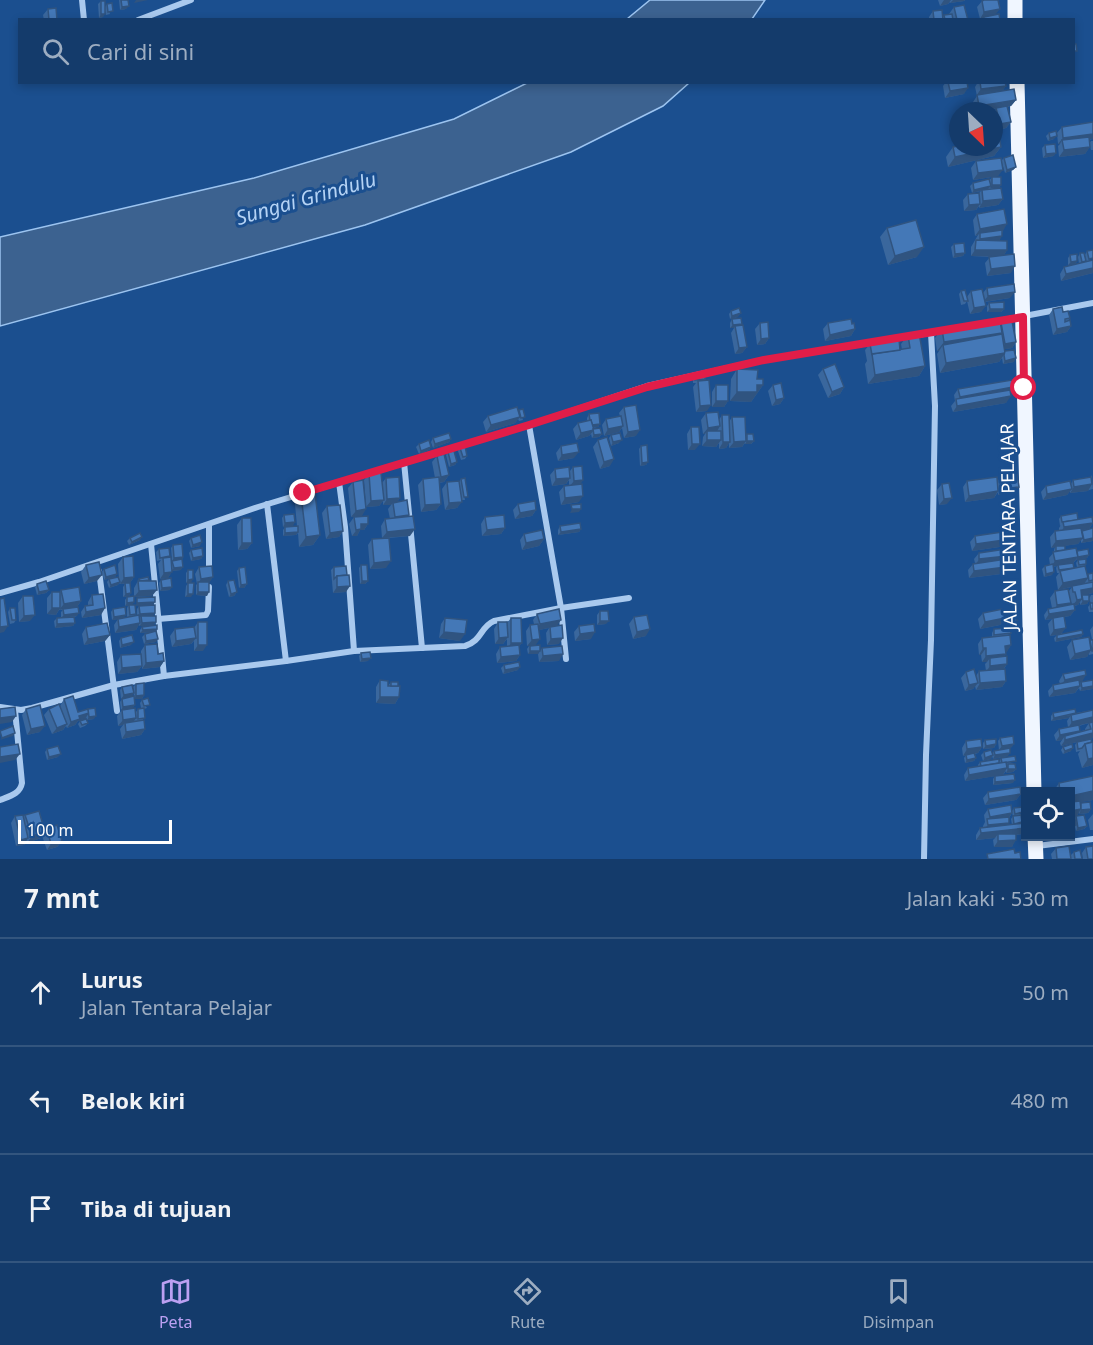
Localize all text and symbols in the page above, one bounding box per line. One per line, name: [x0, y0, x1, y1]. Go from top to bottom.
search box: [18, 18, 1075, 84]
icon: search: [39, 35, 72, 68]
text: Cari di sini: [87, 36, 194, 66]
north arrow: [949, 102, 1003, 156]
water label: Sungai Grindulu: [233, 165, 379, 231]
route start: [1010, 374, 1036, 400]
street label: JALAN TENTARA PELAJAR: [994, 423, 1022, 633]
route end: [289, 479, 315, 505]
map controls: [1021, 787, 1075, 841]
button: locate: [1021, 787, 1075, 841]
scale bar: [18, 817, 172, 844]
text: 100 m: [27, 819, 74, 841]
text: 7 mnt: [24, 880, 99, 916]
text: Jalan kaki · 530 m: [907, 885, 1069, 912]
text: Lurus: [81, 964, 143, 994]
icon: ahead: [24, 976, 57, 1009]
text: 50 m: [1022, 979, 1069, 1006]
text: Jalan Tentara Pelajar: [81, 994, 272, 1021]
icon: left: [24, 1084, 57, 1117]
text: Belok kiri: [81, 1085, 185, 1115]
text: 480 m: [1011, 1087, 1069, 1114]
icon: arrive: [24, 1192, 57, 1225]
text: Tiba di tujuan: [81, 1193, 231, 1223]
tab: Peta: [159, 1275, 192, 1333]
tab: Rute: [510, 1275, 545, 1333]
tab: Disimpan: [863, 1275, 934, 1333]

